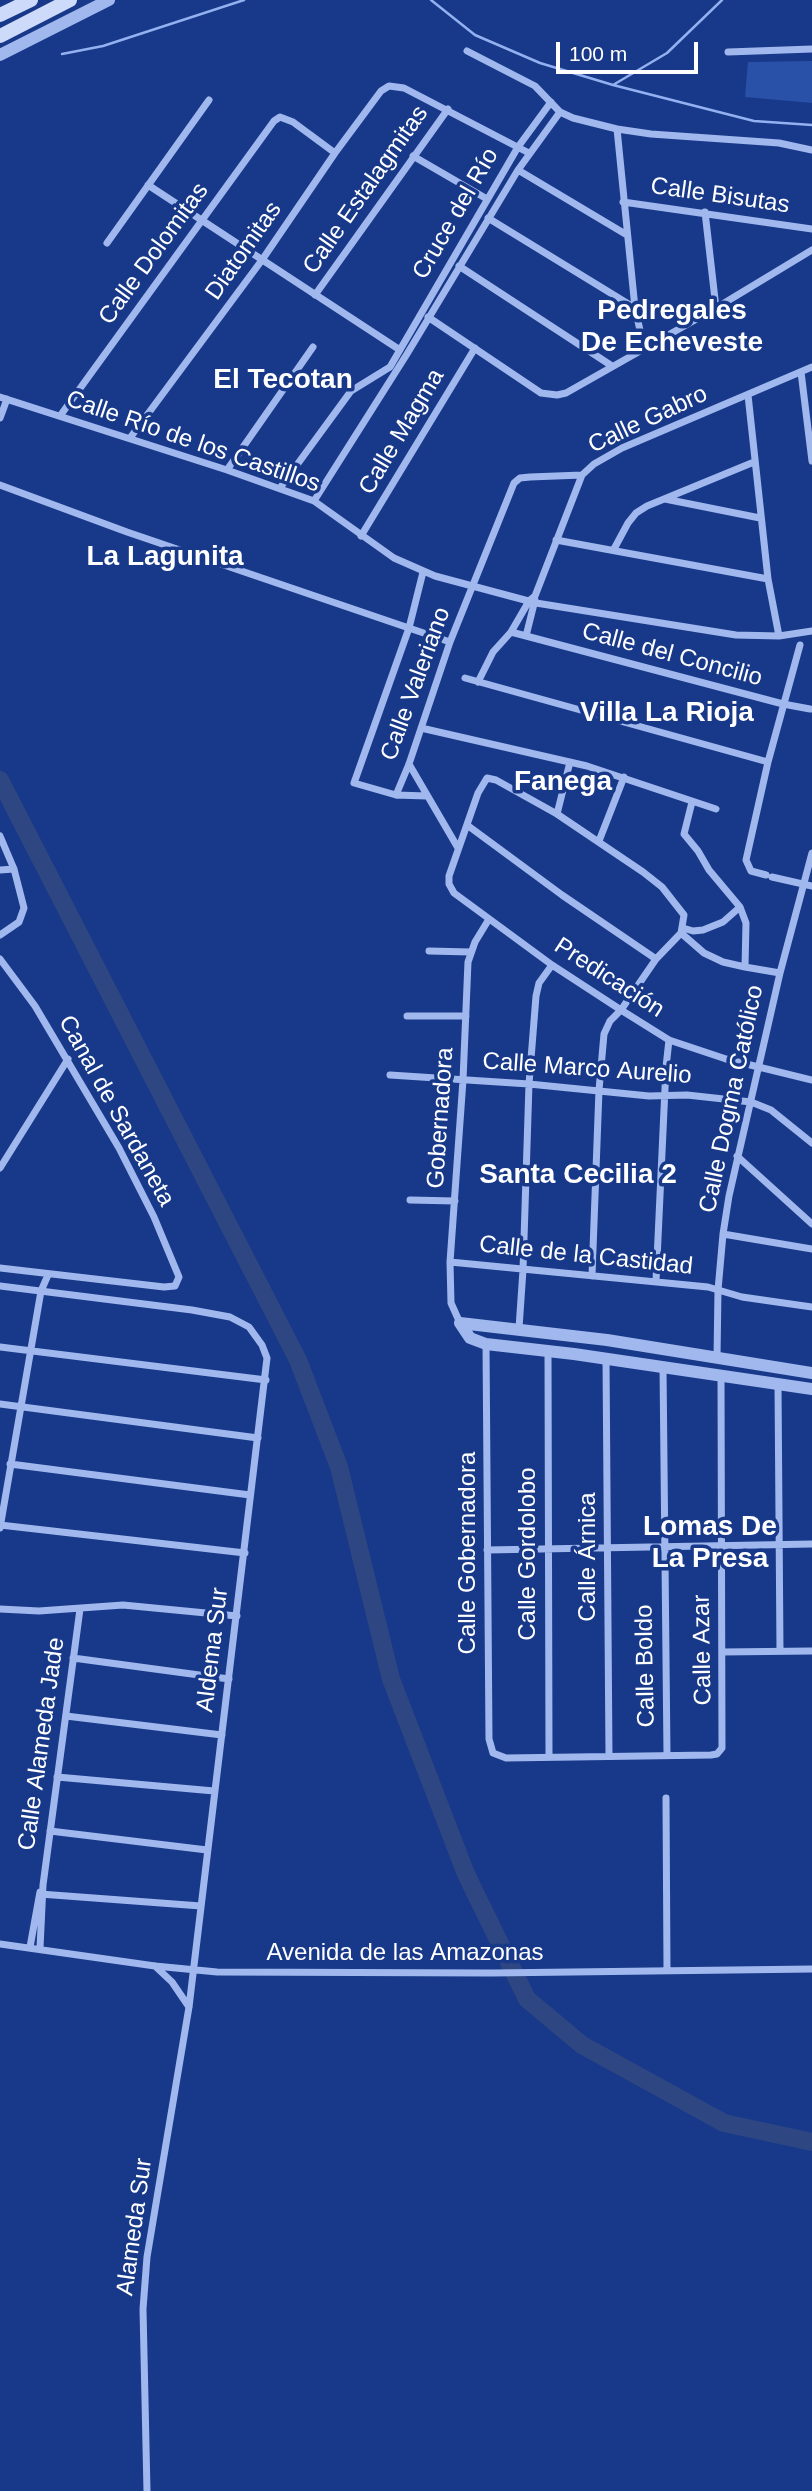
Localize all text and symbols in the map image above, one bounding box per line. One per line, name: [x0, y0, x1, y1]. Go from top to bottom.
scale bar: [560, 28, 702, 72]
text: 100 m: [569, 42, 627, 65]
street label: Calle Estalagmitas: [297, 100, 435, 280]
street label: Cruce del Río: [407, 143, 505, 285]
street label: Calle Bisutas: [649, 172, 791, 220]
street label: Calle Dolomitas: [93, 178, 215, 330]
street label: Diatomitas: [200, 196, 288, 306]
district label: Pedregales De Echeveste: [581, 294, 763, 360]
district label: El Tecotan: [213, 363, 353, 397]
street label: Calle Magma: [353, 364, 451, 500]
street label: Calle Gabro: [584, 380, 712, 460]
street label: Calle Río de los Castillos: [62, 385, 324, 499]
district label: La Lagunita: [86, 540, 244, 574]
street label: Calle Valeriano: [375, 603, 457, 765]
street label: Calle del Concilio: [579, 617, 765, 693]
district label: Villa La Rioja: [580, 696, 754, 730]
district label: Fanega: [514, 765, 612, 799]
street label: Predicación: [549, 932, 669, 1024]
street label: Calle Dogma Católico: [694, 982, 770, 1216]
street label: Canal de Sardaneta: [52, 1011, 180, 1211]
street label: Gobernadora: [422, 1046, 460, 1190]
street label: Calle Marco Aurelio: [482, 1047, 692, 1091]
district label: Santa Cecilia 2: [479, 1158, 677, 1192]
street label: Calle de la Castidad: [478, 1230, 694, 1282]
street label: Calle Gobernadora: [454, 1452, 482, 1654]
street label: Calle Gordolobo: [514, 1467, 542, 1641]
street label: Calle Árnica: [574, 1492, 602, 1622]
district label: Lomas De La Presa: [643, 1510, 777, 1576]
street label: Aldema Sur: [191, 1586, 235, 1714]
street label: Calle Azar: [688, 1594, 718, 1706]
street label: Calle Boldo: [631, 1604, 661, 1728]
street label: Calle Alameda Jade: [13, 1636, 71, 1852]
street label: Avenida de las Amazonas: [266, 1939, 544, 1967]
street label: Alameda Sur: [111, 2156, 159, 2298]

